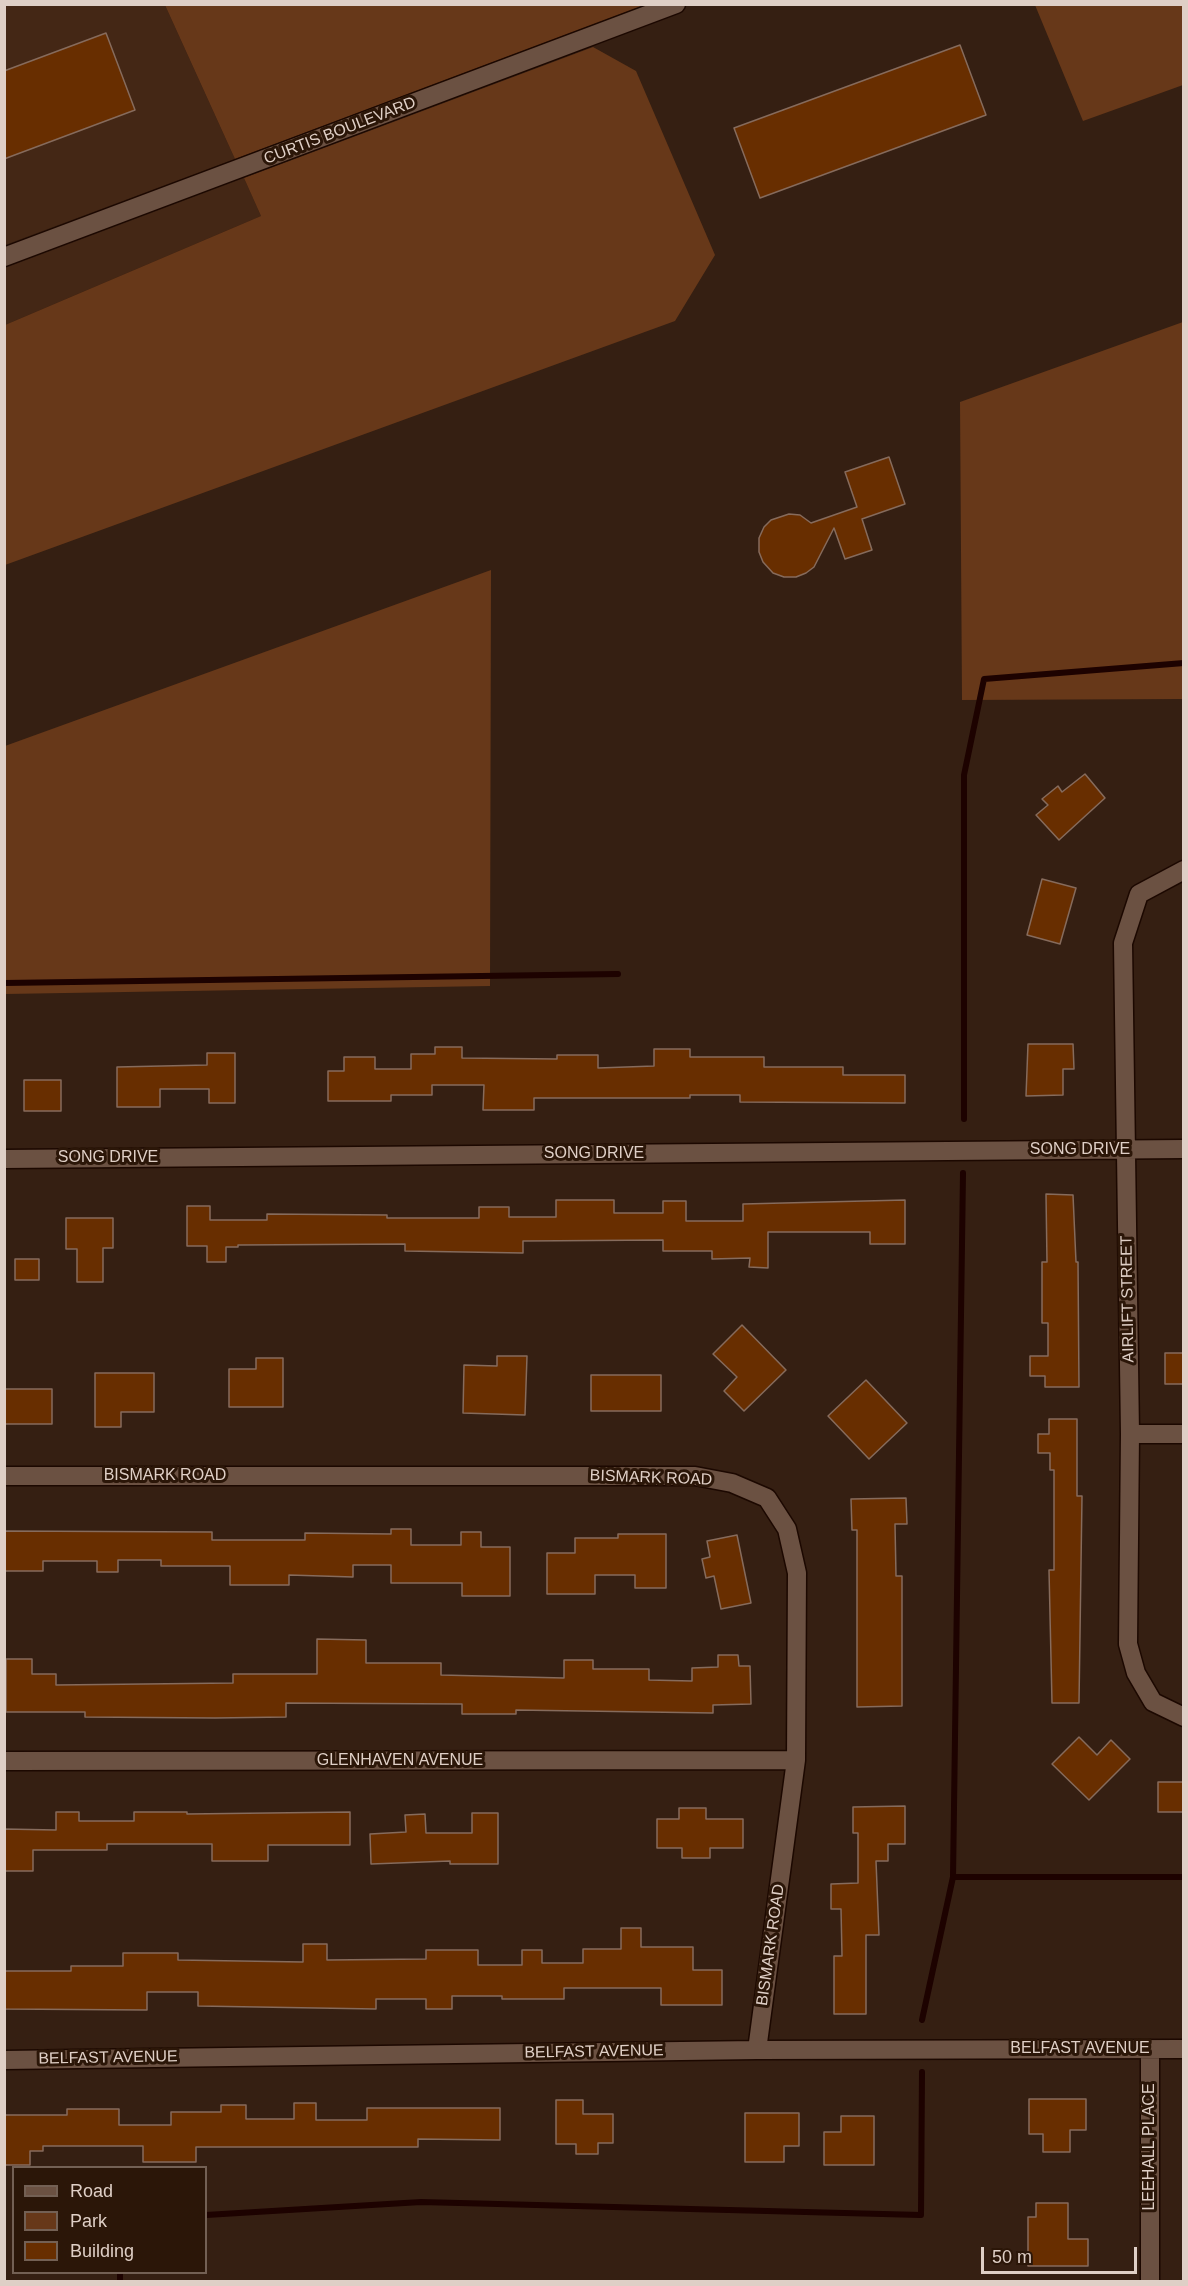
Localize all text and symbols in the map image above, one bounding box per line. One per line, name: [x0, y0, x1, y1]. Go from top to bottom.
street label: CURTIS BOULEVARD: [261, 93, 419, 169]
street label: SONG DRIVE: [1030, 1140, 1130, 1160]
street label: SONG DRIVE: [544, 1144, 644, 1164]
street label: SONG DRIVE: [58, 1148, 158, 1168]
street label: AIRLIFT STREET: [1117, 1235, 1139, 1363]
street label: BISMARK ROAD: [104, 1466, 226, 1486]
street label: BISMARK ROAD: [589, 1466, 713, 1490]
street label: GLENHAVEN AVENUE: [317, 1751, 483, 1771]
street label: BISMARK ROAD: [753, 1883, 789, 2007]
street label: BELFAST AVENUE: [1010, 2039, 1150, 2059]
street label: BELFAST AVENUE: [524, 2041, 664, 2063]
street label: BELFAST AVENUE: [38, 2047, 178, 2069]
street label: LEEHALL PLACE: [1140, 2083, 1160, 2211]
legend: [12, 2166, 207, 2274]
text: Road: [70, 2181, 113, 2201]
text: Park: [70, 2211, 107, 2231]
scale bar: [984, 2235, 1140, 2273]
text: Building: [70, 2241, 134, 2261]
text: 50 m: [992, 2247, 1032, 2267]

